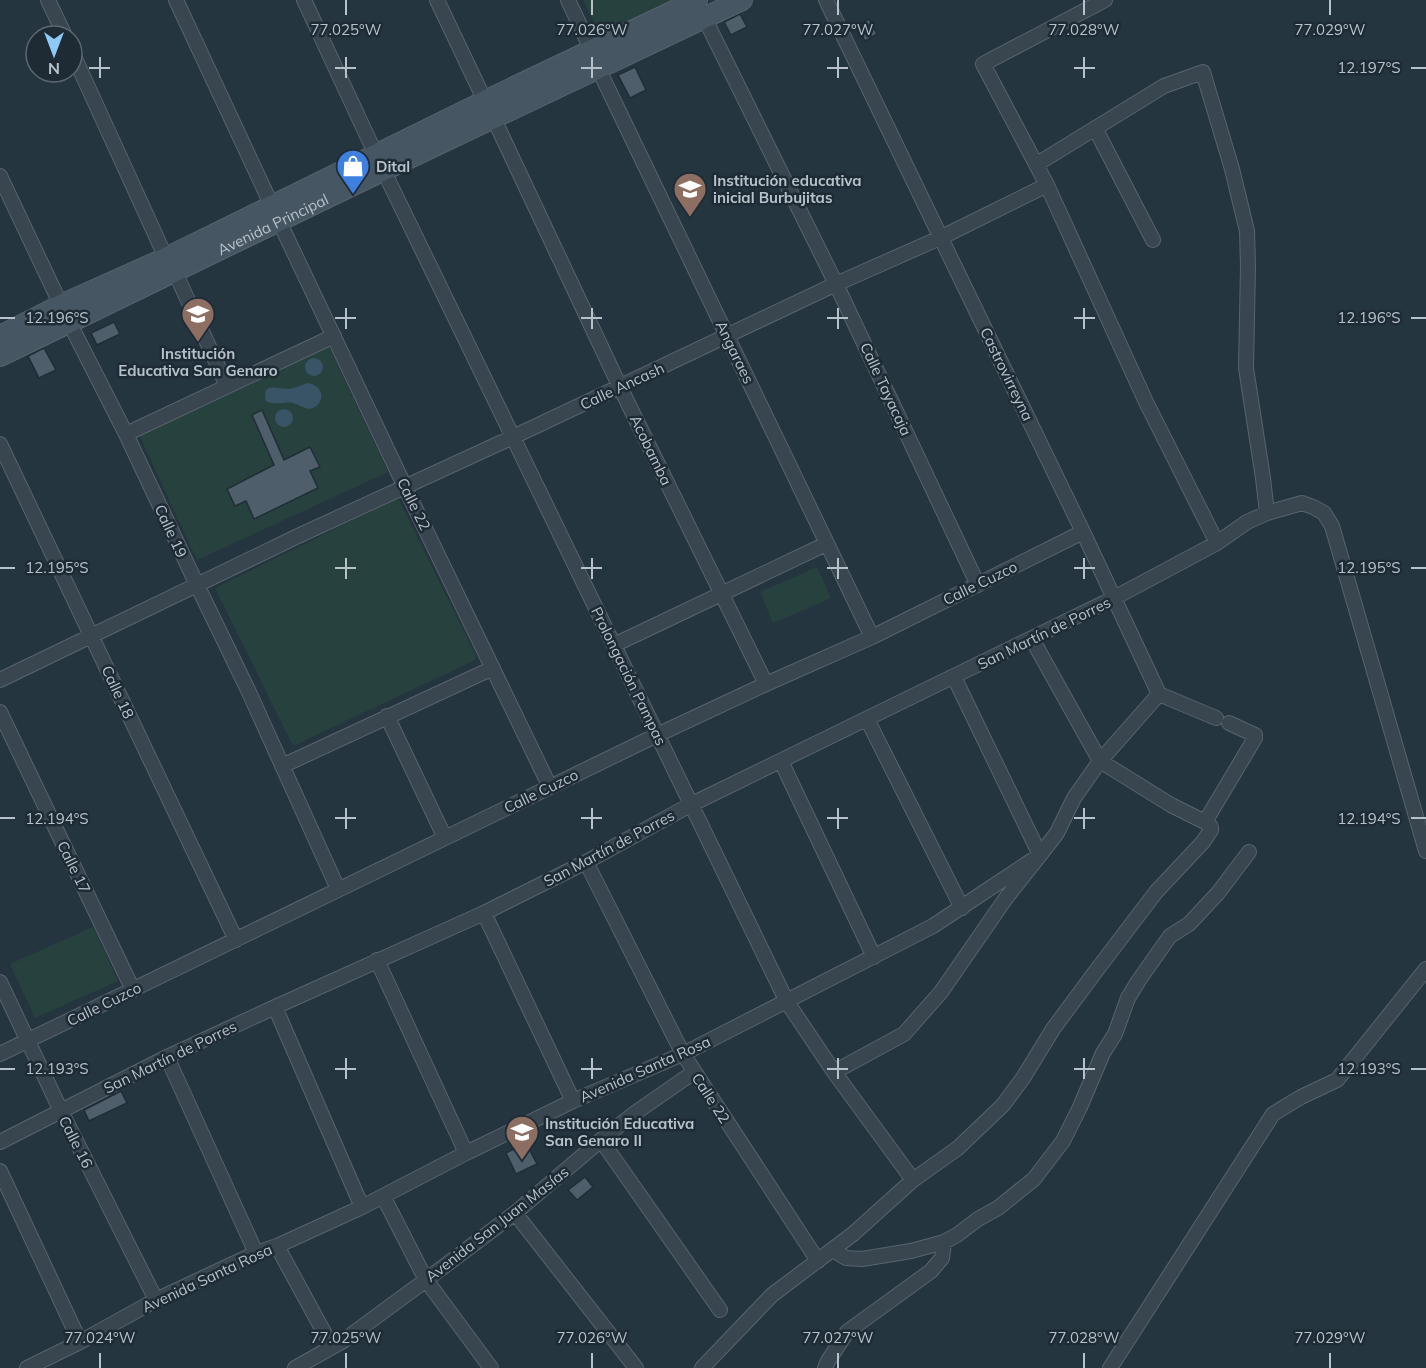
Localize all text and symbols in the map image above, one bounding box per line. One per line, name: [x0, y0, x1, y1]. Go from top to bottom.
text: 77.025°W: [311, 20, 382, 39]
text: 77.026°W: [557, 20, 628, 39]
text: 77.027°W: [803, 20, 874, 39]
text: 77.028°W: [1049, 20, 1120, 39]
text: 77.029°W: [1295, 20, 1366, 39]
north arrow: [24, 24, 84, 84]
text: 12.197°S: [1337, 58, 1401, 77]
text: N: [48, 59, 60, 79]
shop icon: Dital: [335, 148, 371, 195]
place label: Dital: [376, 157, 410, 176]
school or university icon: Institución educativa inicial Burbujitas: [672, 171, 708, 218]
place label: Institución educativa inicial Burbujitas: [713, 171, 862, 207]
street label: Avenida Principal: [214, 189, 331, 259]
school or university icon: Institución Educativa San Genaro: [180, 296, 216, 343]
text: 12.196°S: [25, 308, 89, 327]
text: 12.196°S: [1337, 308, 1401, 327]
street label: Angaraes: [712, 317, 758, 387]
street label: Castrovirreyna: [976, 324, 1038, 424]
street label: Calle Tayacaja: [856, 339, 916, 439]
place label: Institución Educativa San Genaro: [118, 344, 278, 380]
street label: Calle Ancash: [577, 358, 667, 414]
street label: Acobamba: [626, 412, 676, 488]
street label: Calle 22: [393, 475, 435, 533]
street label: Calle 19: [151, 502, 191, 560]
street label: Calle Cuzco: [940, 557, 1020, 609]
text: 12.195°S: [25, 558, 89, 577]
text: 12.195°S: [1337, 558, 1401, 577]
street label: San Martín de Porres: [974, 593, 1114, 673]
street label: Prolongación Pampas: [587, 604, 671, 748]
street label: Calle 18: [98, 663, 138, 721]
street label: Calle Cuzco: [501, 765, 581, 817]
street label: San Martín de Porres: [540, 805, 678, 891]
text: 12.194°S: [25, 809, 89, 828]
text: 12.194°S: [1337, 809, 1401, 828]
street label: Calle 17: [53, 838, 95, 896]
street label: Calle Cuzco: [64, 978, 144, 1030]
street label: San Martín de Porres: [100, 1017, 240, 1097]
street label: Avenida Santa Rosa: [577, 1032, 713, 1106]
text: 12.193°S: [25, 1059, 89, 1078]
text: 12.193°S: [1337, 1059, 1401, 1078]
street label: Calle 22: [688, 1069, 734, 1127]
street label: Calle 16: [55, 1113, 97, 1171]
school or university icon: Institución Educativa San Genaro II: [504, 1114, 540, 1161]
place label: Institución Educativa San Genaro II: [545, 1114, 694, 1150]
street label: Avenida San Juan Masías: [422, 1162, 572, 1286]
street label: Avenida Santa Rosa: [139, 1240, 275, 1316]
text: 77.024°W: [65, 1328, 136, 1347]
text: 77.025°W: [311, 1328, 382, 1347]
text: 77.026°W: [557, 1328, 628, 1347]
text: 77.027°W: [803, 1328, 874, 1347]
text: 77.028°W: [1049, 1328, 1120, 1347]
text: 77.029°W: [1295, 1328, 1366, 1347]

